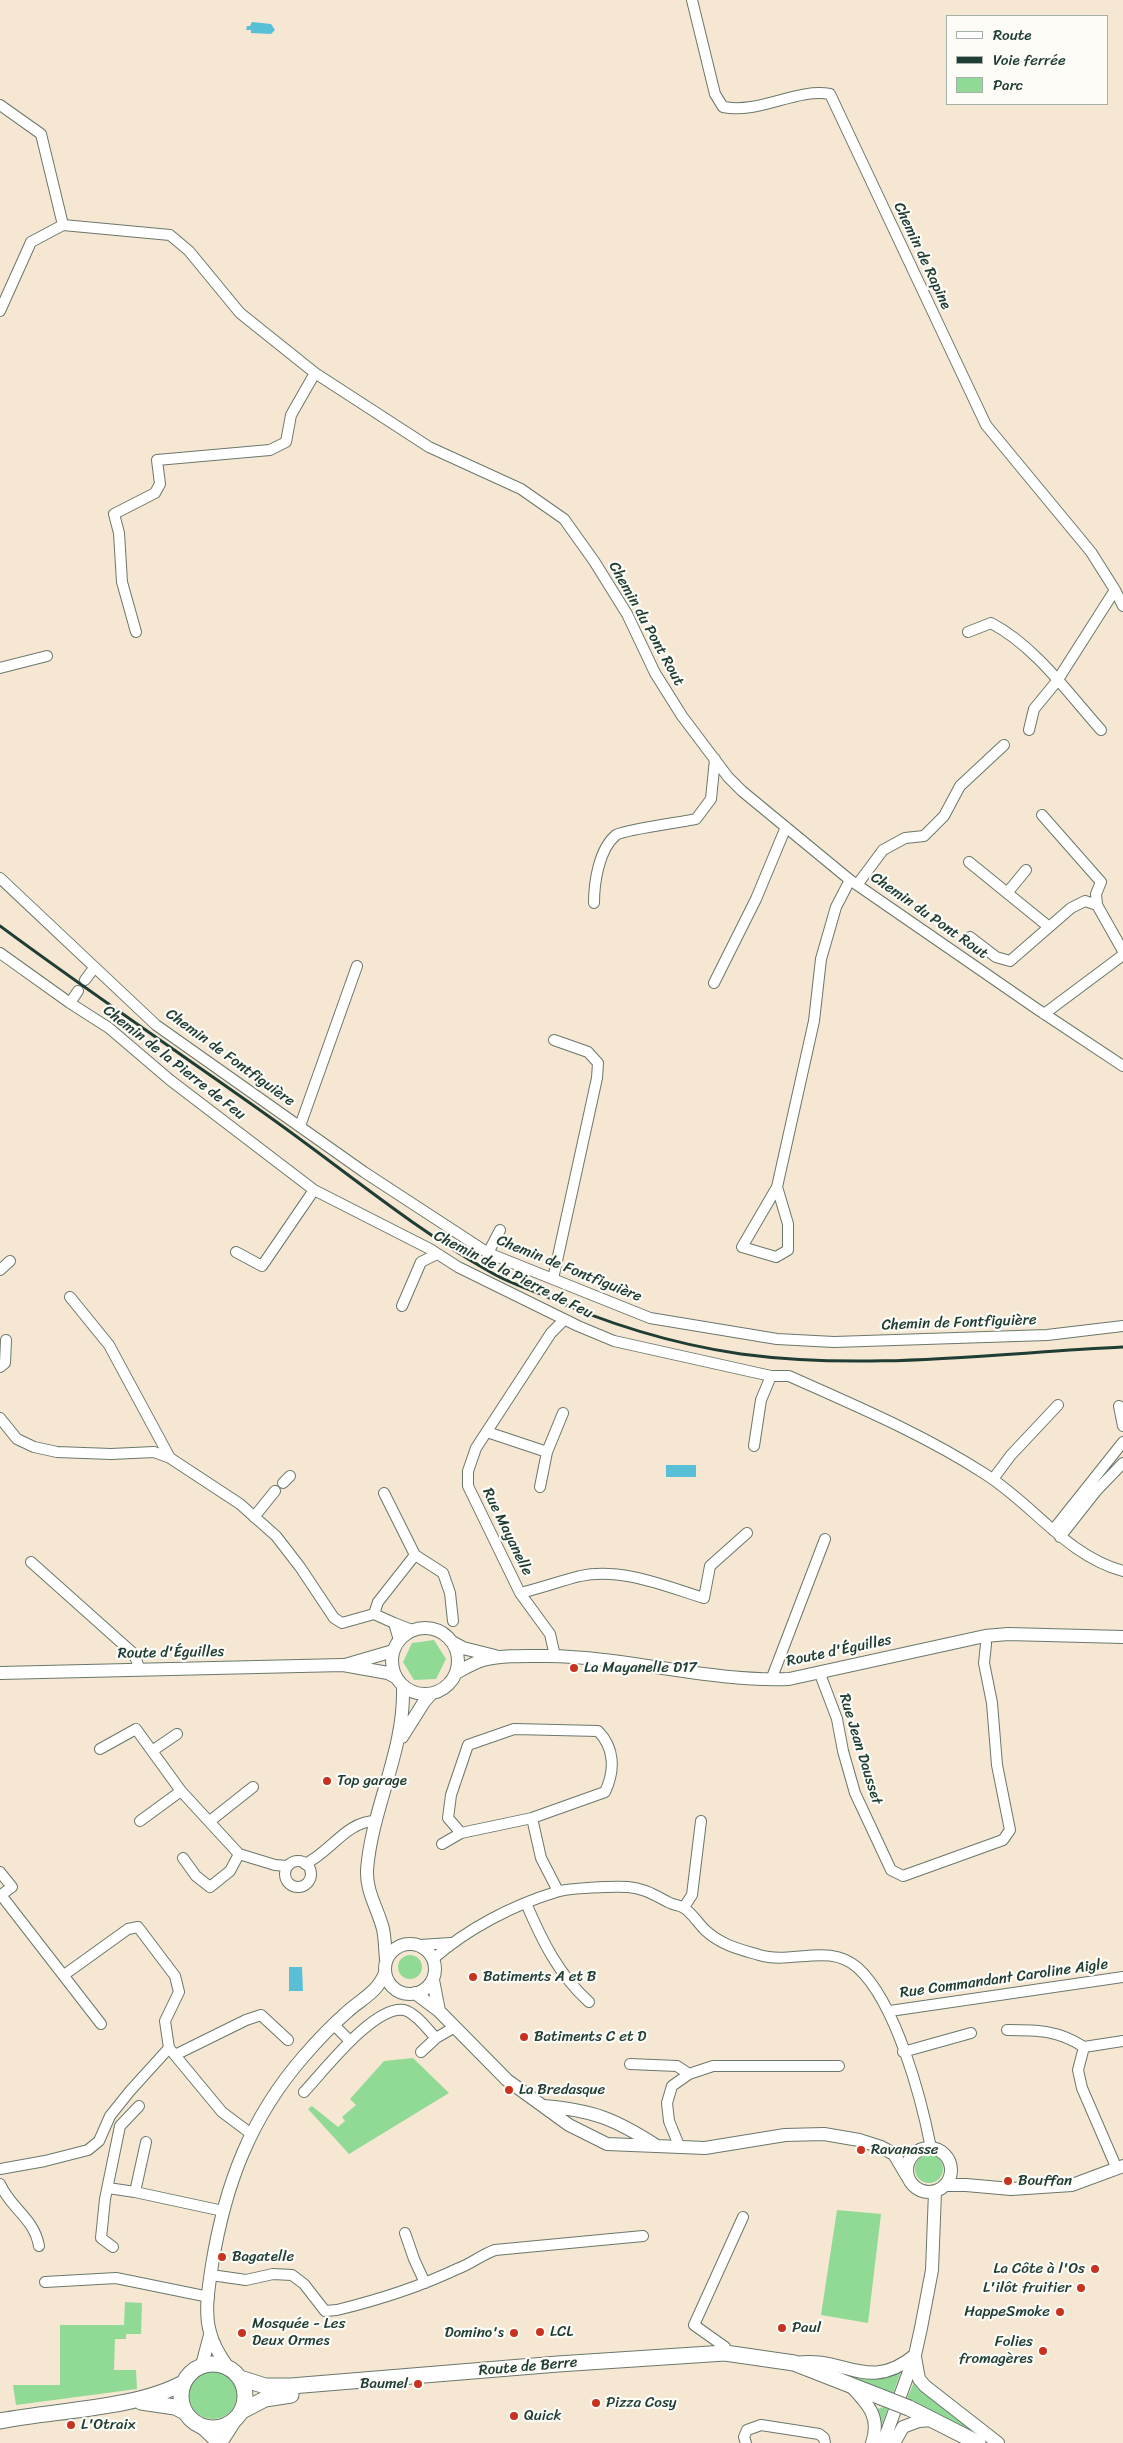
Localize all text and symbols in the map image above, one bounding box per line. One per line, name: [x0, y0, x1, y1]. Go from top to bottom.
legend: [946, 15, 1108, 105]
text: Route: [993, 22, 1032, 48]
text: Voie ferrée: [993, 47, 1066, 73]
text: Parc: [993, 72, 1023, 98]
street label: Chemin de Rapine: [889, 200, 955, 312]
street label: Chemin du Pont Rout: [604, 559, 688, 689]
street label: Chemin du Pont Rout: [867, 869, 991, 963]
street label: Chemin de la Pierre de Feu: [99, 1002, 249, 1124]
street label: Chemin de Fontfiguière: [162, 1005, 298, 1111]
street label: Chemin de la Pierre de Feu: [431, 1227, 595, 1323]
street label: Chemin de Fontfiguière: [494, 1232, 644, 1306]
street label: Chemin de Fontfiguière: [881, 1311, 1037, 1335]
street label: Rue Mayanelle: [478, 1485, 536, 1579]
street label: Route d'Éguilles: [785, 1631, 893, 1671]
street label: Route d'Éguilles: [117, 1643, 225, 1663]
place label: La Mayanelle D17: [584, 1659, 697, 1677]
marker: La Mayanelle D17: [568, 1662, 580, 1674]
street label: Rue Jean Dausset: [835, 1692, 885, 1806]
place label: Top garage: [337, 1772, 407, 1790]
marker: Top garage: [321, 1775, 333, 1787]
street label: Rue Commandant Caroline Aigle: [899, 1955, 1109, 2003]
place label: Batiments A et B: [483, 1968, 596, 1986]
marker: Batiments A et B: [467, 1971, 479, 1983]
place label: Batiments C et D: [534, 2028, 646, 2046]
marker: Batiments C et D: [518, 2031, 530, 2043]
place label: La Bredasque: [519, 2081, 605, 2099]
marker: La Bredasque: [503, 2084, 515, 2096]
place label: Ravanasse: [871, 2141, 939, 2159]
marker: Ravanasse: [855, 2144, 867, 2156]
place label: Bouffan: [1018, 2172, 1072, 2190]
marker: Bouffan: [1002, 2175, 1014, 2187]
place label: Bagatelle: [232, 2248, 294, 2266]
marker: Bagatelle: [216, 2251, 228, 2263]
place label: La Côte à l'Os: [994, 2260, 1085, 2278]
marker: La Côte à l'Os: [1089, 2263, 1101, 2275]
place label: L'ilôt fruitier: [983, 2279, 1071, 2297]
marker: L'ilôt fruitier: [1075, 2282, 1087, 2294]
place label: HappeSmoke: [964, 2303, 1050, 2321]
marker: HappeSmoke: [1054, 2306, 1066, 2318]
place label: Mosquée - Les Deux Ormes: [252, 2315, 345, 2350]
place label: Paul: [792, 2319, 821, 2337]
marker: Paul: [776, 2322, 788, 2334]
place label: LCL: [550, 2323, 573, 2341]
place label: Domino's: [444, 2324, 504, 2342]
marker: LCL: [534, 2326, 546, 2338]
marker: Mosquée - Les Deux Ormes: [236, 2327, 248, 2339]
marker: Domino's: [508, 2327, 520, 2339]
place label: Folies fromagères: [959, 2333, 1033, 2368]
marker: Folies fromagères: [1037, 2345, 1049, 2357]
street label: Route de Berre: [478, 2354, 578, 2380]
place label: Baumel: [360, 2375, 408, 2393]
marker: Baumel: [412, 2378, 424, 2390]
place label: Pizza Cosy: [606, 2394, 677, 2412]
marker: Pizza Cosy: [590, 2397, 602, 2409]
place label: Quick: [524, 2407, 561, 2425]
marker: Quick: [508, 2410, 520, 2422]
place label: L'Otraix: [81, 2416, 135, 2434]
marker: L'Otraix: [65, 2419, 77, 2431]

